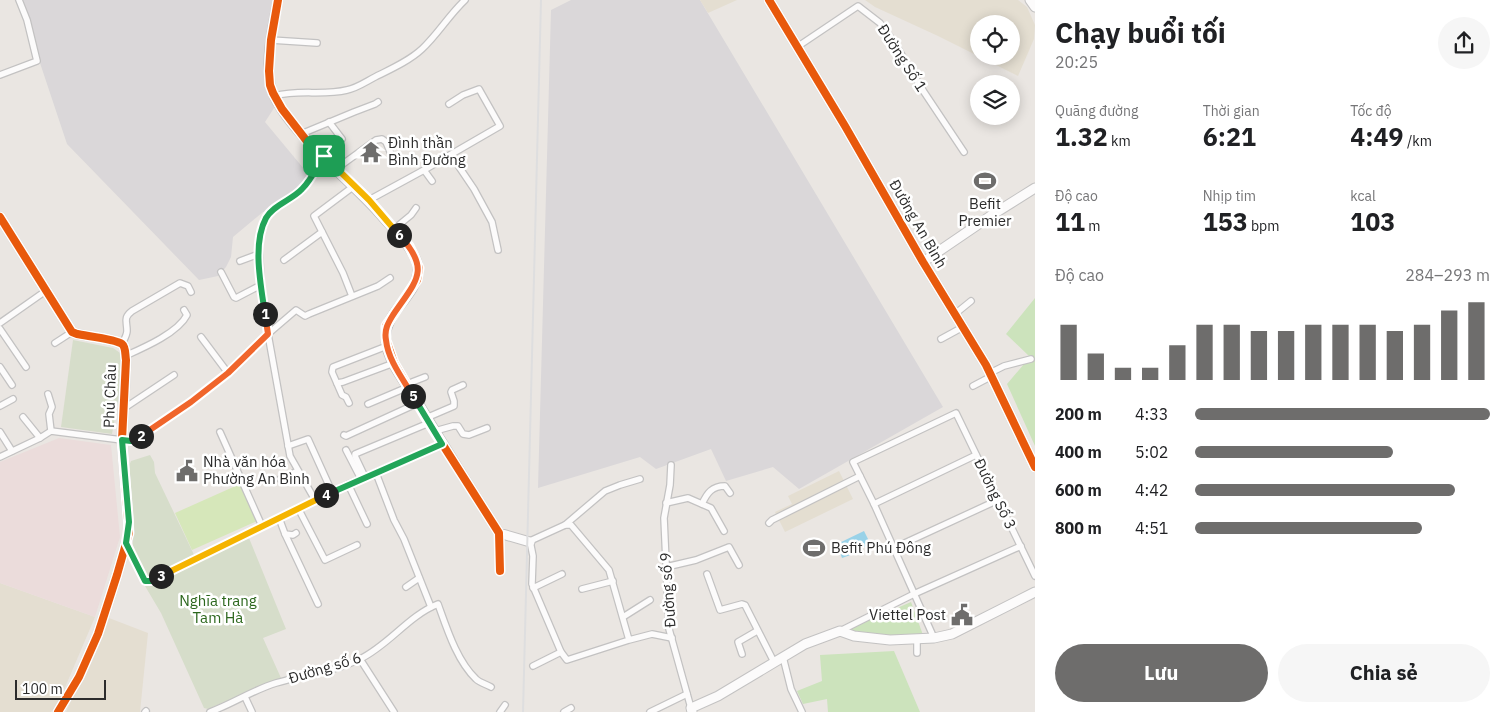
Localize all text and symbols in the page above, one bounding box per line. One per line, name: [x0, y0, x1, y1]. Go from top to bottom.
text: Chạy buổi tối: [1055, 14, 1226, 51]
map controls: [970, 15, 1020, 125]
button: locate: [970, 15, 1020, 65]
button: share: [1438, 17, 1490, 69]
street label: Đường Số 1: [874, 20, 931, 95]
text: 20:25: [1055, 52, 1098, 72]
button: layers: [970, 75, 1020, 125]
text: Quãng đường: [1055, 102, 1138, 120]
text: Thời gian: [1203, 102, 1260, 120]
text: Tốc độ: [1350, 102, 1392, 120]
text: 1.32: [1055, 120, 1108, 153]
text: 6:21: [1203, 120, 1256, 153]
text: 4:49: [1350, 120, 1404, 153]
text: km: [1108, 132, 1131, 150]
text: /km: [1404, 132, 1432, 150]
place label: Đình thần Bình Đường: [388, 133, 466, 169]
pin: [303, 135, 345, 177]
temple icon: Đình thần Bình Đường: [358, 139, 384, 165]
icon: arrive: [310, 142, 338, 170]
sports icon: Befit Premier: [972, 168, 998, 194]
street label: Đường An Bình: [885, 176, 951, 271]
text: Độ cao: [1055, 187, 1098, 205]
text: Nhịp tim: [1203, 187, 1256, 205]
text: kcal: [1350, 187, 1376, 205]
place label: Befit Premier: [958, 194, 1012, 230]
text: 11: [1055, 205, 1085, 238]
text: 153: [1203, 205, 1248, 238]
text: 103: [1350, 205, 1395, 238]
text: m: [1085, 217, 1101, 235]
text: bpm: [1248, 217, 1279, 235]
pin: 6: [386, 222, 412, 248]
text: 6: [395, 226, 404, 244]
text: Độ cao: [1055, 265, 1104, 285]
text: 284–293 m: [1405, 265, 1490, 285]
pin: 1: [252, 302, 278, 326]
text: 1: [261, 305, 270, 323]
street label: Phú Châu: [99, 364, 120, 428]
pin: 5: [400, 384, 426, 408]
text: 5: [409, 387, 418, 405]
text: 200 m: [1055, 404, 1102, 424]
text: 4:33: [1135, 404, 1168, 424]
pin: 2: [128, 424, 154, 448]
text: 2: [137, 427, 146, 445]
text: 400 m: [1055, 442, 1102, 462]
text: 5:02: [1135, 442, 1168, 462]
place label: Nhà văn hóa Phường An Bình: [203, 452, 310, 488]
street label: Đường Số 3: [970, 455, 1021, 532]
public building icon: Nhà văn hóa Phường An Bình: [174, 458, 200, 484]
text: 600 m: [1055, 480, 1102, 500]
text: 4:42: [1135, 480, 1168, 500]
pin: 4: [314, 482, 338, 508]
text: 4: [322, 486, 331, 504]
text: 800 m: [1055, 518, 1102, 538]
text: 4:51: [1135, 518, 1168, 538]
sports icon: Befit Phú Đông: [801, 535, 827, 561]
place label: Befit Phú Đông: [831, 538, 931, 557]
street label: Đường số 9: [655, 552, 680, 628]
pin: 3: [148, 564, 174, 588]
text: 3: [157, 567, 166, 585]
park label: Nghĩa trang Tam Hà: [179, 591, 257, 627]
public building icon: Viettel Post: [949, 602, 975, 628]
place label: Viettel Post: [869, 605, 946, 624]
button: Lưu: [1055, 644, 1268, 702]
button: Chia sẻ: [1278, 644, 1490, 702]
street label: Đường số 6: [286, 647, 364, 688]
scale bar: [15, 677, 106, 700]
text: 100 m: [22, 680, 63, 698]

